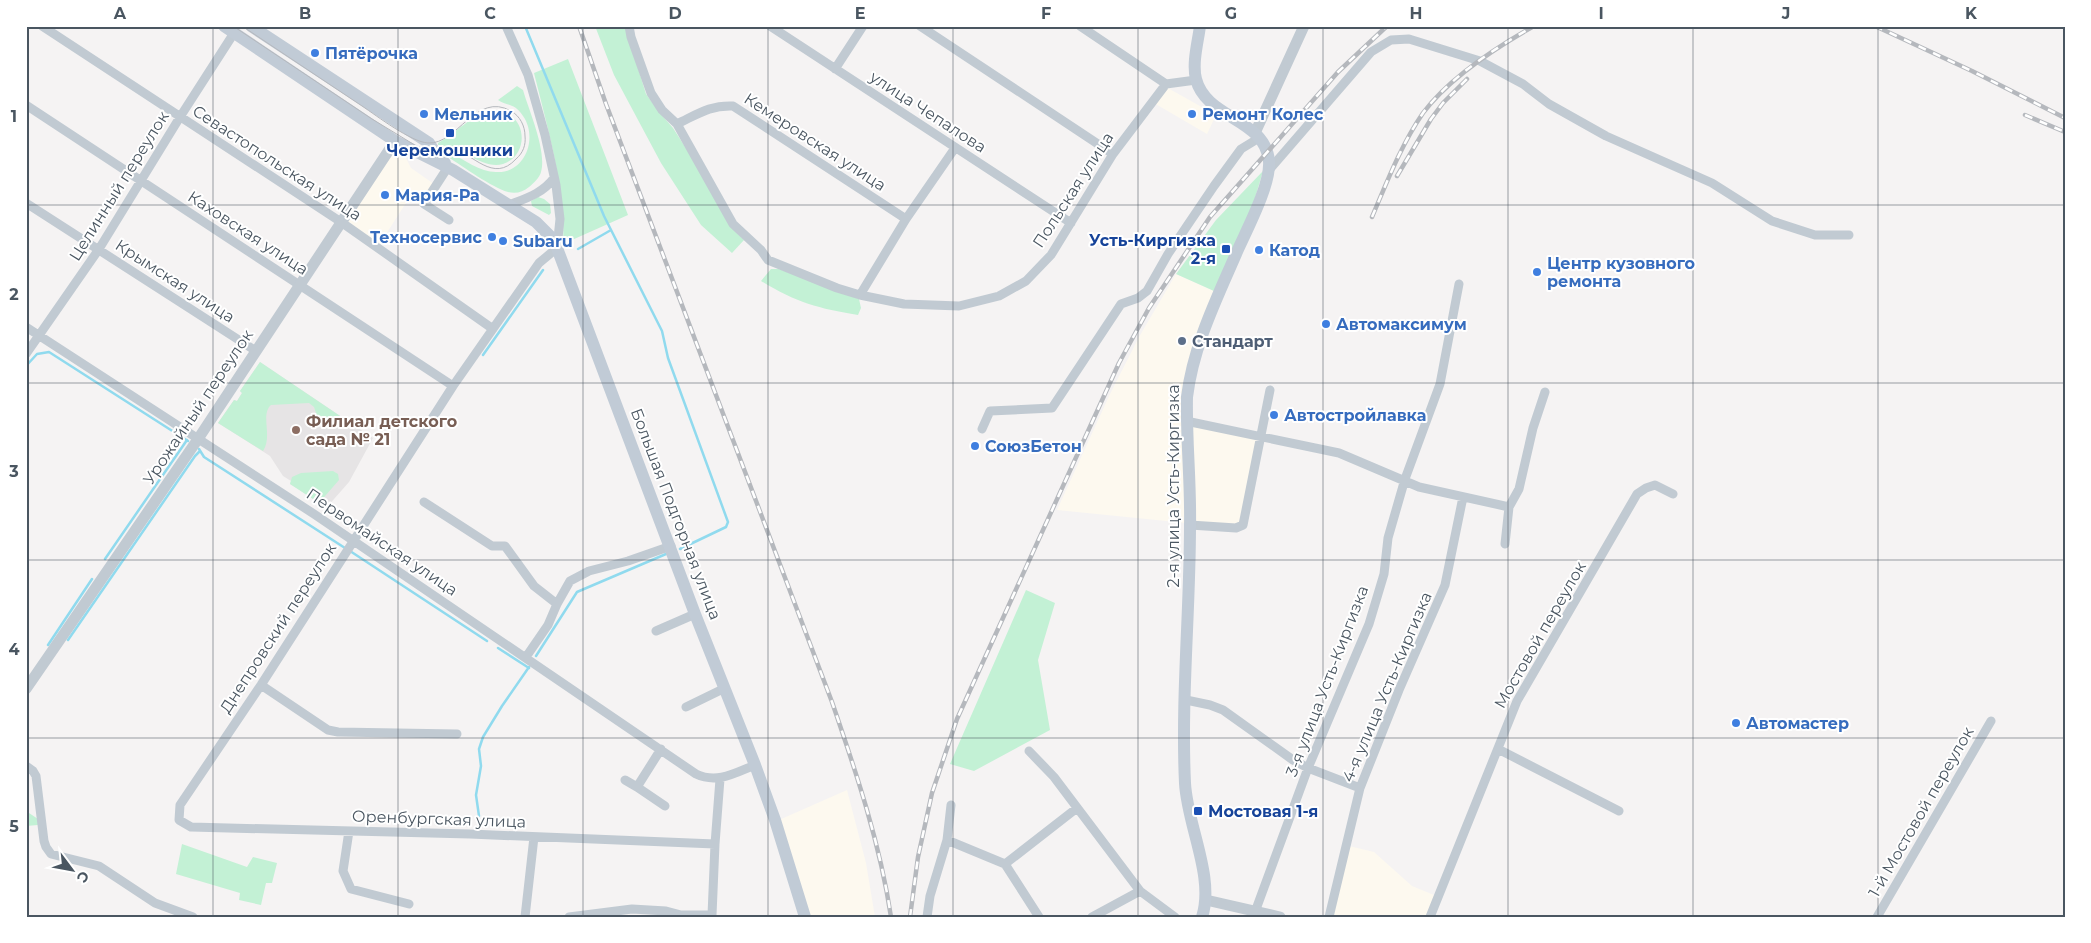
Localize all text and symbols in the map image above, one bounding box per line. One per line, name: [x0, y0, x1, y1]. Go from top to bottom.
text: A: [113, 4, 127, 23]
text: B: [299, 4, 311, 23]
text: C: [484, 4, 496, 23]
text: D: [668, 4, 682, 23]
text: E: [855, 4, 865, 23]
text: F: [1041, 4, 1051, 23]
text: G: [1225, 4, 1237, 23]
text: H: [1410, 4, 1422, 23]
text: I: [1598, 4, 1604, 23]
text: J: [1781, 4, 1790, 23]
text: K: [1965, 4, 1978, 23]
place label: Пятёрочка: [325, 44, 418, 63]
marker: Пятёрочка: [309, 47, 321, 59]
street label: улица Чепалова: [865, 67, 990, 157]
street label: Кемеровская улица: [740, 89, 890, 195]
street label: Севастопольская улица: [189, 101, 365, 225]
place label: Мельник: [434, 105, 513, 124]
place label: Ремонт Колес: [1202, 105, 1324, 124]
text: 1: [11, 107, 17, 126]
street label: Целинный переулок: [65, 107, 173, 264]
marker: Мельник: [418, 108, 430, 120]
marker: Ремонт Колес: [1186, 108, 1198, 120]
marker: Черемошники: [444, 127, 456, 139]
street label: Польская улица: [1029, 129, 1117, 251]
place label: Черемошники: [387, 141, 513, 160]
place label: Мария-Ра: [395, 186, 480, 205]
street label: Каховская улица: [184, 187, 312, 279]
marker: Мария-Ра: [379, 189, 391, 201]
place label: Техносервис: [370, 228, 483, 247]
marker: Техносервис: [486, 231, 498, 243]
place label: Усть-Киргизка 2-я: [1089, 231, 1216, 268]
place label: Subaru: [513, 232, 573, 251]
street label: Крымская улица: [112, 235, 238, 327]
marker: Subaru: [497, 235, 509, 247]
place label: Катод: [1269, 241, 1320, 260]
marker: Усть-Киргизка 2-я: [1220, 243, 1232, 255]
marker: Катод: [1253, 244, 1265, 256]
place label: Центр кузовного ремонта: [1547, 254, 1695, 291]
marker: Центр кузовного ремонта: [1531, 266, 1543, 278]
text: 2: [9, 285, 19, 304]
place label: Автомаксимум: [1336, 315, 1467, 334]
marker: Автомаксимум: [1320, 318, 1332, 330]
street label: Урожайный переулок: [139, 325, 257, 488]
place label: Стандарт: [1192, 332, 1273, 351]
marker: Стандарт: [1176, 335, 1188, 347]
street label: 2-я улица Усть-Киргизка: [1164, 385, 1183, 587]
street label: Большая Подгорная улица: [627, 406, 725, 622]
place label: Автостройлавка: [1284, 406, 1426, 425]
marker: Автостройлавка: [1268, 409, 1280, 421]
place label: Филиал детского сада № 21: [306, 412, 457, 449]
marker: Филиал детского сада № 21: [290, 424, 302, 436]
place label: СоюзБетон: [985, 437, 1082, 456]
marker: СоюзБетон: [969, 440, 981, 452]
text: 3: [8, 462, 19, 481]
street label: Первомайская улица: [303, 484, 461, 600]
street label: Днепровский переулок: [216, 539, 341, 717]
street label: Мостовой переулок: [1490, 558, 1590, 712]
street label: 3-я улица Усть-Киргизка: [1282, 583, 1372, 779]
street label: 4-я улица Усть-Киргизка: [1338, 589, 1436, 785]
text: 4: [8, 640, 20, 659]
place label: Автомастер: [1746, 714, 1849, 733]
marker: Автомастер: [1730, 717, 1742, 729]
street label: 1-й Мостовой переулок: [1864, 723, 1978, 901]
place label: Мостовая 1-я: [1208, 802, 1318, 821]
marker: Мостовая 1-я: [1192, 805, 1204, 817]
street label: Оренбургская улица: [352, 806, 526, 832]
text: 5: [9, 817, 19, 836]
north arrow: [48, 846, 98, 896]
text: С: [73, 868, 93, 886]

